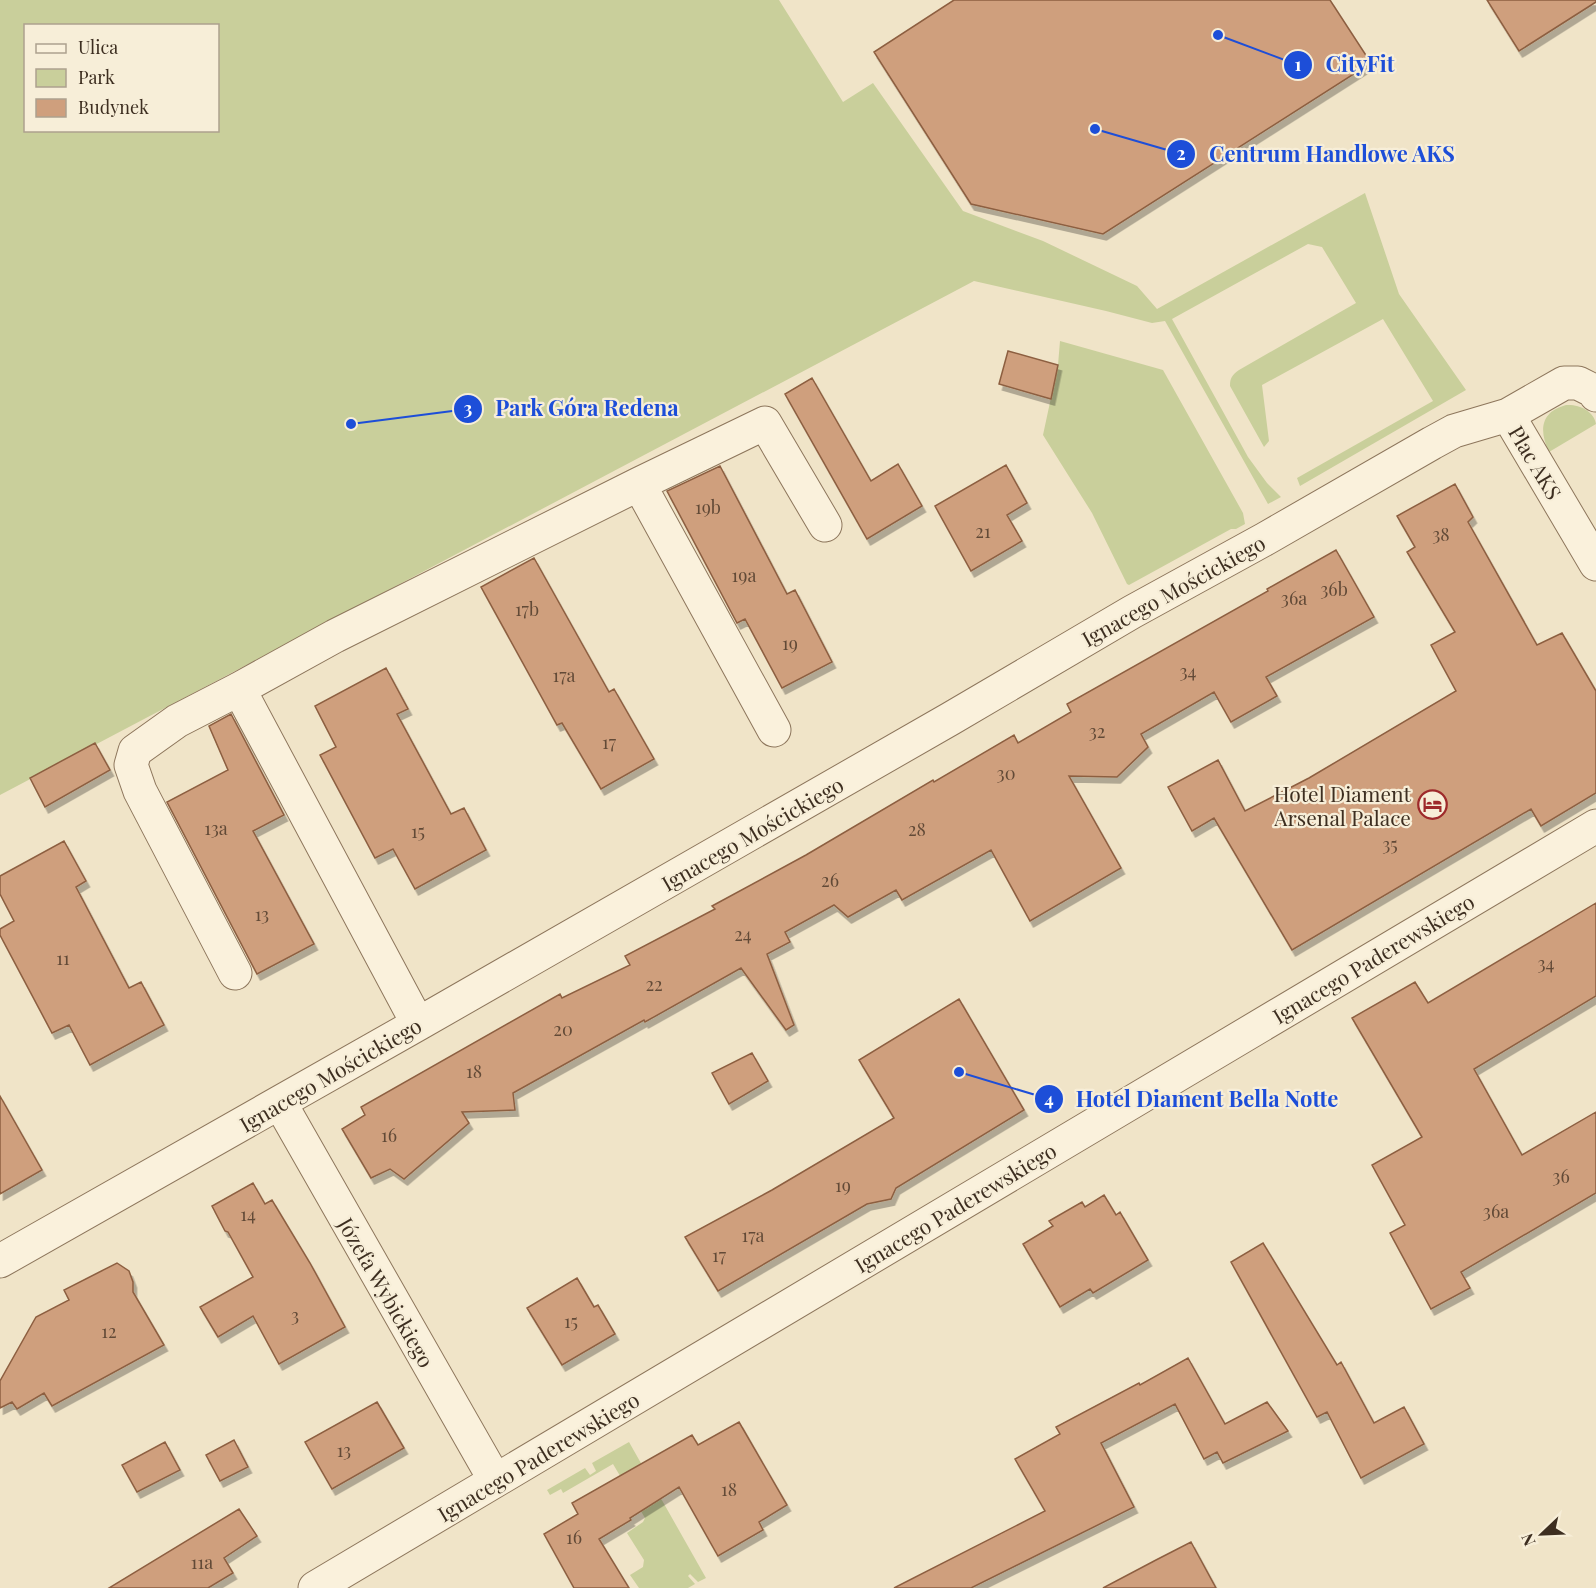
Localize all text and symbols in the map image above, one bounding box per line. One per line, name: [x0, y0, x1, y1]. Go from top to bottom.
legend: [24, 24, 219, 132]
text: Ulica: [78, 35, 118, 59]
callout: CityFit: [1283, 45, 1406, 85]
text: CityFit: [1326, 48, 1395, 78]
text: 1: [1295, 52, 1302, 76]
text: Park: [78, 65, 115, 89]
text: Budynek: [78, 95, 149, 119]
callout: Centrum Handlowe AKS: [1166, 134, 1467, 174]
text: Centrum Handlowe AKS: [1209, 138, 1455, 168]
text: 2: [1176, 141, 1186, 165]
callout: Park Góra Redena: [453, 389, 691, 429]
text: Park Góra Redena: [495, 392, 679, 422]
text: 3: [464, 396, 473, 420]
street label: Plac AKS: [1503, 420, 1569, 504]
house number: 19b: [695, 495, 721, 519]
house number: 21: [975, 519, 991, 543]
house number: 38: [1432, 522, 1450, 546]
street label: Ignacego Mościckiego: [1076, 528, 1270, 652]
house number: 19a: [732, 563, 756, 587]
house number: 36b: [1320, 577, 1348, 601]
house number: 36a: [1281, 586, 1307, 610]
house number: 17b: [515, 597, 539, 621]
house number: 19: [782, 631, 798, 655]
house number: 34: [1179, 659, 1197, 683]
house number: 17a: [553, 663, 575, 687]
house number: 32: [1089, 719, 1105, 743]
house number: 17: [602, 730, 617, 754]
house number: 30: [997, 761, 1015, 785]
street label: Ignacego Mościckiego: [656, 769, 848, 897]
place label: Hotel Diament Arsenal Palace: [1273, 779, 1412, 831]
hotel icon: Hotel Diament Arsenal Palace: [1416, 789, 1448, 821]
house number: 13a: [204, 816, 228, 840]
house number: 28: [908, 817, 926, 841]
house number: 15: [411, 819, 425, 843]
house number: 35: [1382, 832, 1398, 856]
house number: 26: [821, 868, 839, 892]
street label: Ignacego Paderewskiego: [1267, 887, 1479, 1029]
house number: 13: [255, 902, 269, 926]
house number: 24: [734, 922, 752, 946]
house number: 11: [56, 946, 70, 970]
house number: 34: [1537, 951, 1555, 975]
house number: 22: [645, 972, 663, 996]
street label: Ignacego Mościckiego: [234, 1010, 426, 1138]
house number: 20: [553, 1017, 573, 1041]
house number: 18: [466, 1059, 482, 1083]
callout: Hotel Diament Bella Notte: [1034, 1079, 1351, 1119]
text: Hotel Diament Bella Notte: [1076, 1083, 1338, 1113]
text: 4: [1044, 1087, 1054, 1111]
house number: 16: [381, 1123, 397, 1147]
street label: Ignacego Paderewskiego: [849, 1136, 1061, 1278]
house number: 36: [1552, 1164, 1570, 1188]
house number: 19: [835, 1173, 851, 1197]
house number: 36a: [1483, 1199, 1509, 1223]
house number: 14: [240, 1202, 256, 1226]
street label: Józefa Wybickiego: [332, 1211, 441, 1372]
house number: 17a: [742, 1223, 764, 1247]
house number: 17: [712, 1243, 727, 1267]
house number: 3: [291, 1303, 299, 1327]
house number: 15: [564, 1309, 578, 1333]
house number: 12: [101, 1319, 117, 1343]
street label: Ignacego Paderewskiego: [432, 1385, 644, 1527]
house number: 13: [337, 1438, 351, 1462]
house number: 18: [721, 1477, 737, 1501]
north arrow: [1512, 1504, 1572, 1564]
house number: 16: [566, 1525, 582, 1549]
text: N: [1516, 1530, 1540, 1549]
house number: 11a: [191, 1550, 213, 1574]

